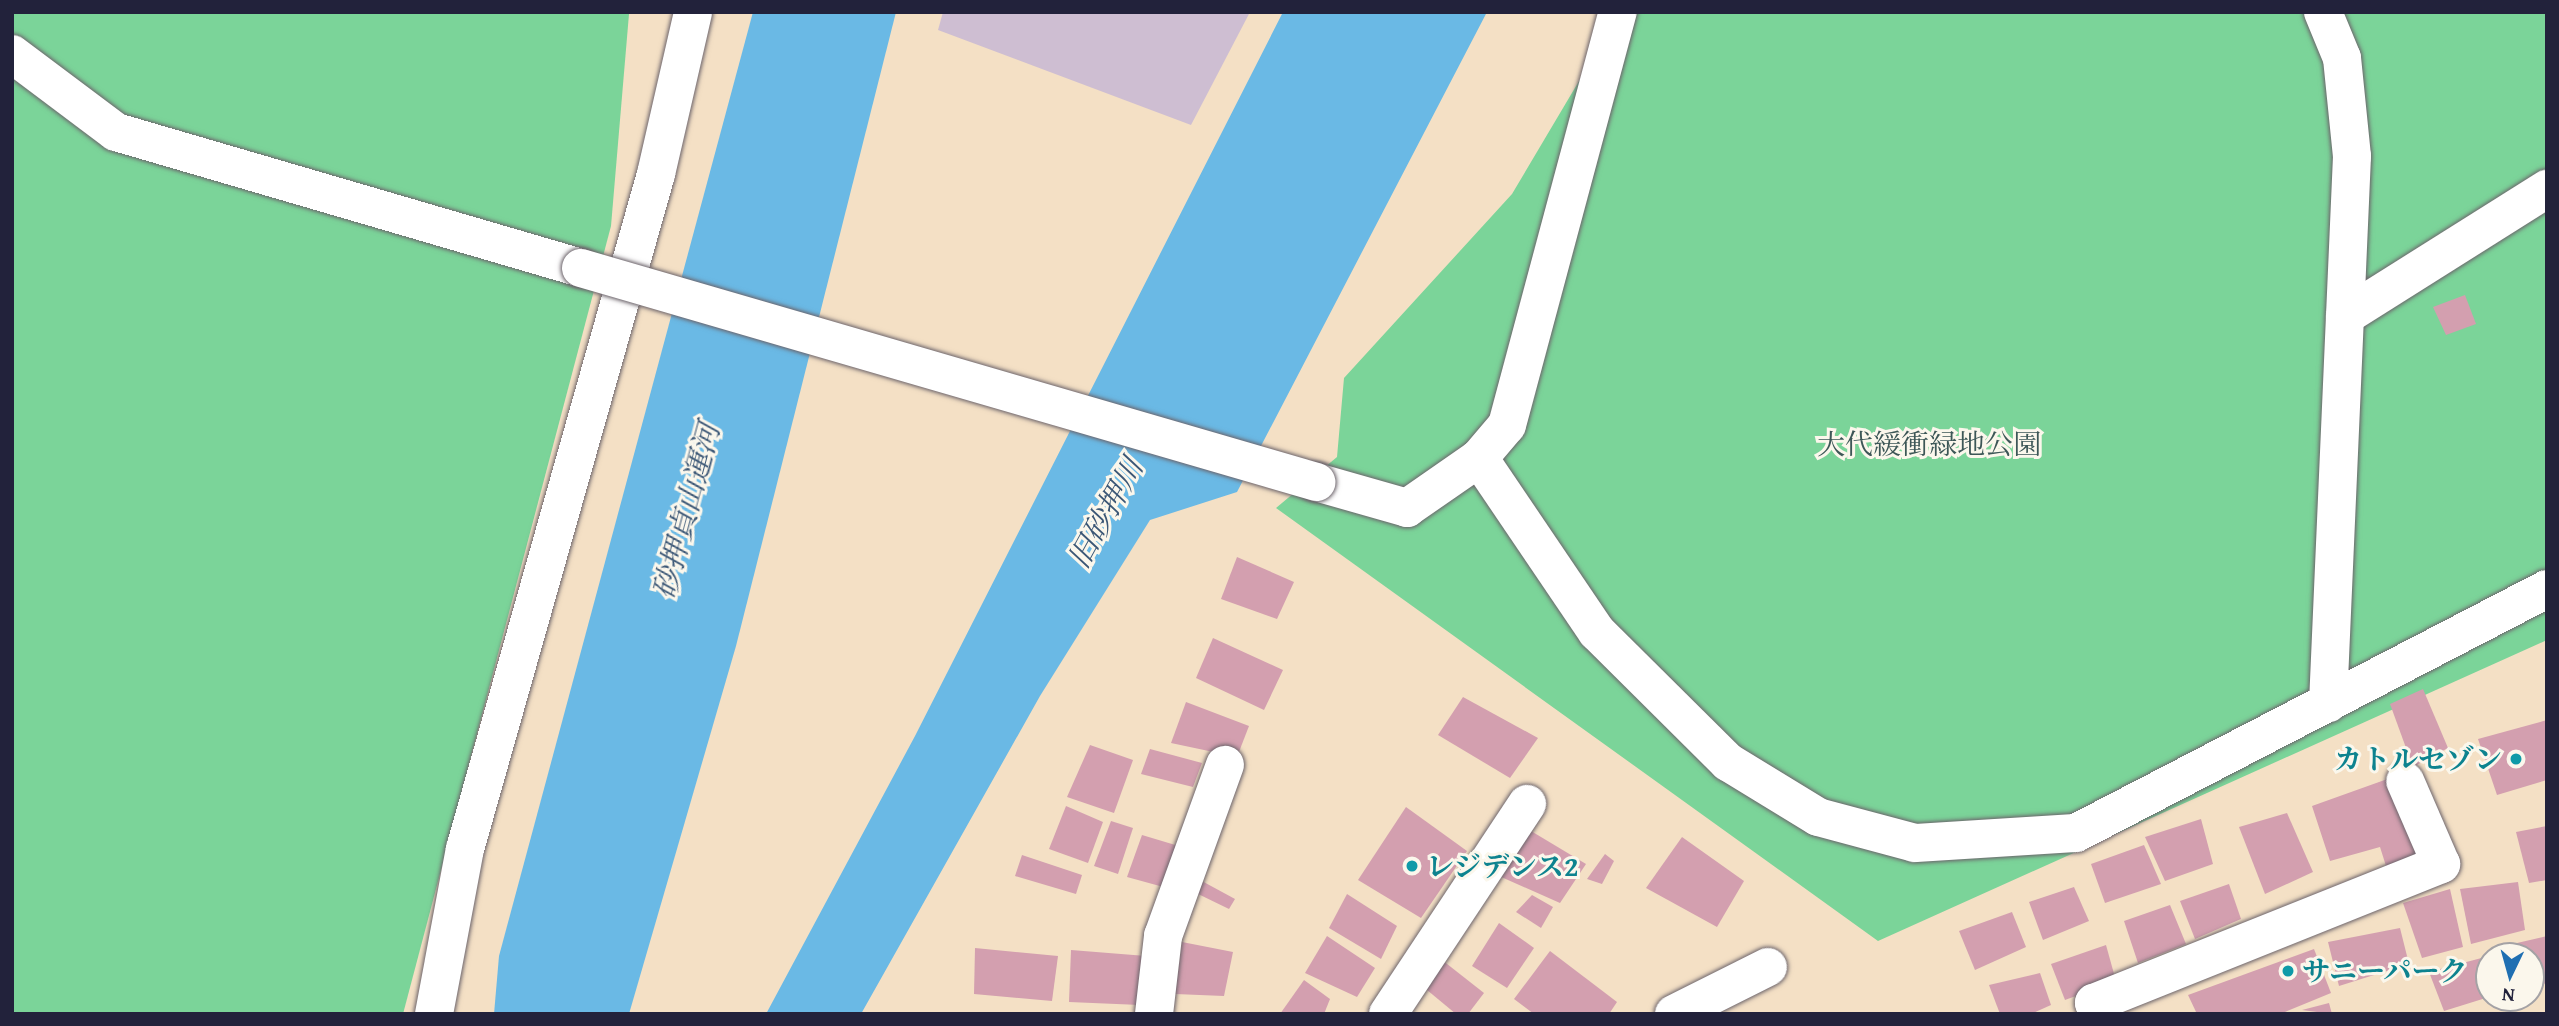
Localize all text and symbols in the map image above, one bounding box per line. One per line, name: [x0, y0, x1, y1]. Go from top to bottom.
water label: 砂押貞山運河: [645, 419, 727, 603]
park label: 大代緩衝緑地公園: [1817, 427, 2041, 461]
water label: 旧砂押川: [1060, 452, 1150, 574]
place label: カトルセゾン: [2334, 742, 2502, 776]
marker: カトルセゾン: [2508, 751, 2524, 767]
place label: レジデンス2: [1426, 849, 1581, 883]
marker: レジデンス2: [1404, 858, 1420, 874]
north arrow: [2475, 942, 2545, 1012]
place label: サニーパーク: [2302, 954, 2470, 988]
marker: サニーパーク: [2280, 963, 2296, 979]
text: N: [2501, 981, 2516, 1010]

